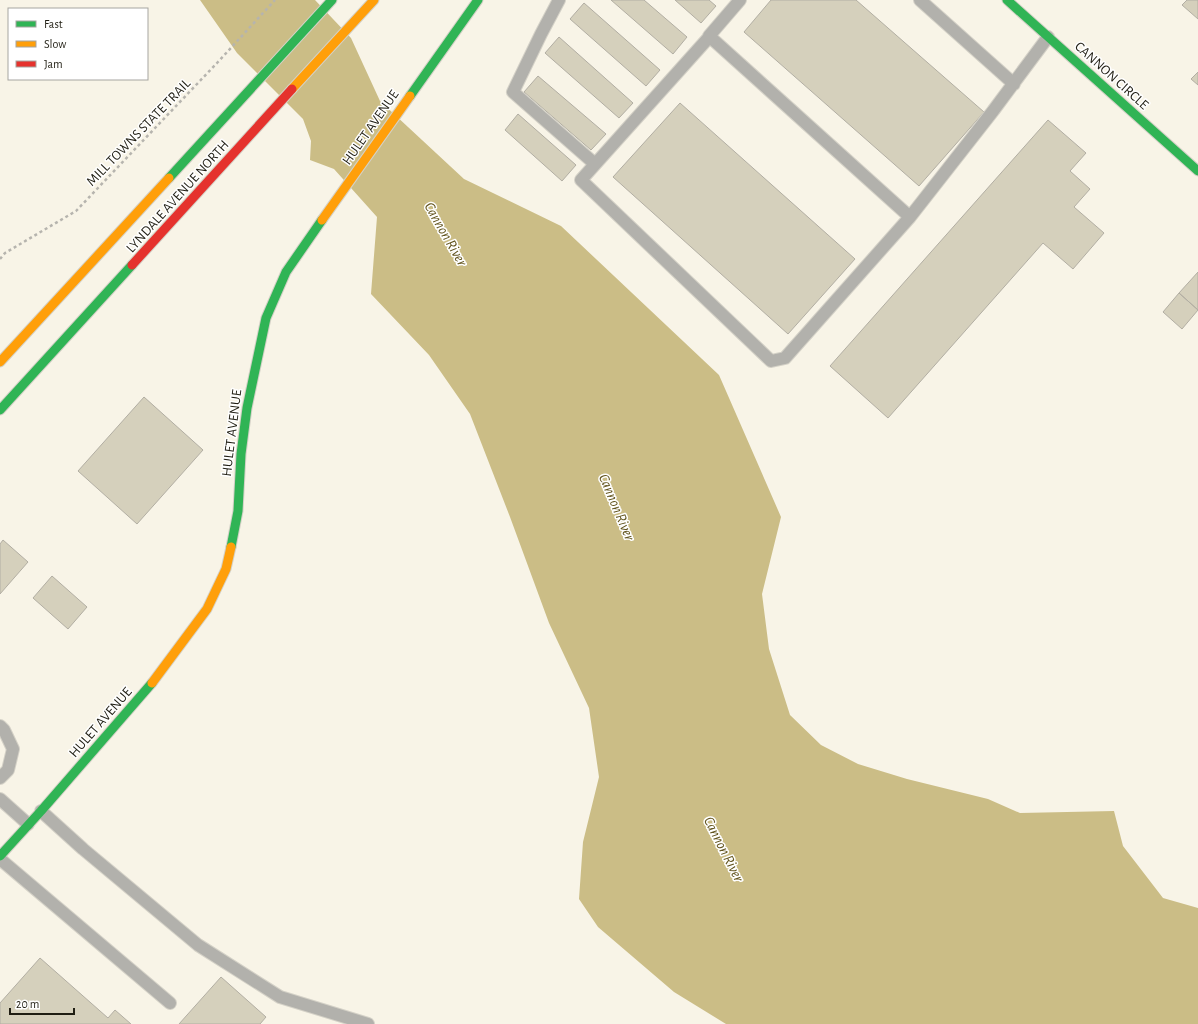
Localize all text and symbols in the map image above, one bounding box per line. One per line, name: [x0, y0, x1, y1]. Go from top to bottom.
legend: [8, 8, 148, 80]
text: Fast: [44, 18, 63, 30]
text: Slow: [44, 38, 66, 50]
street label: CANNON CIRCLE: [1072, 39, 1151, 112]
text: Jam: [44, 58, 63, 70]
street label: MILL TOWNS STATE TRAIL: [84, 76, 193, 189]
street label: HULET AVENUE: [340, 87, 402, 167]
street label: LYNDALE AVENUE NORTH: [124, 138, 232, 255]
water label: Cannon River: [421, 200, 470, 270]
street label: HULET AVENUE: [220, 389, 244, 477]
water label: Cannon River: [596, 472, 638, 544]
street label: HULET AVENUE: [67, 685, 135, 760]
water label: Cannon River: [701, 814, 747, 885]
scale bar: [10, 990, 74, 1016]
text: 20 m: [16, 998, 39, 1010]

